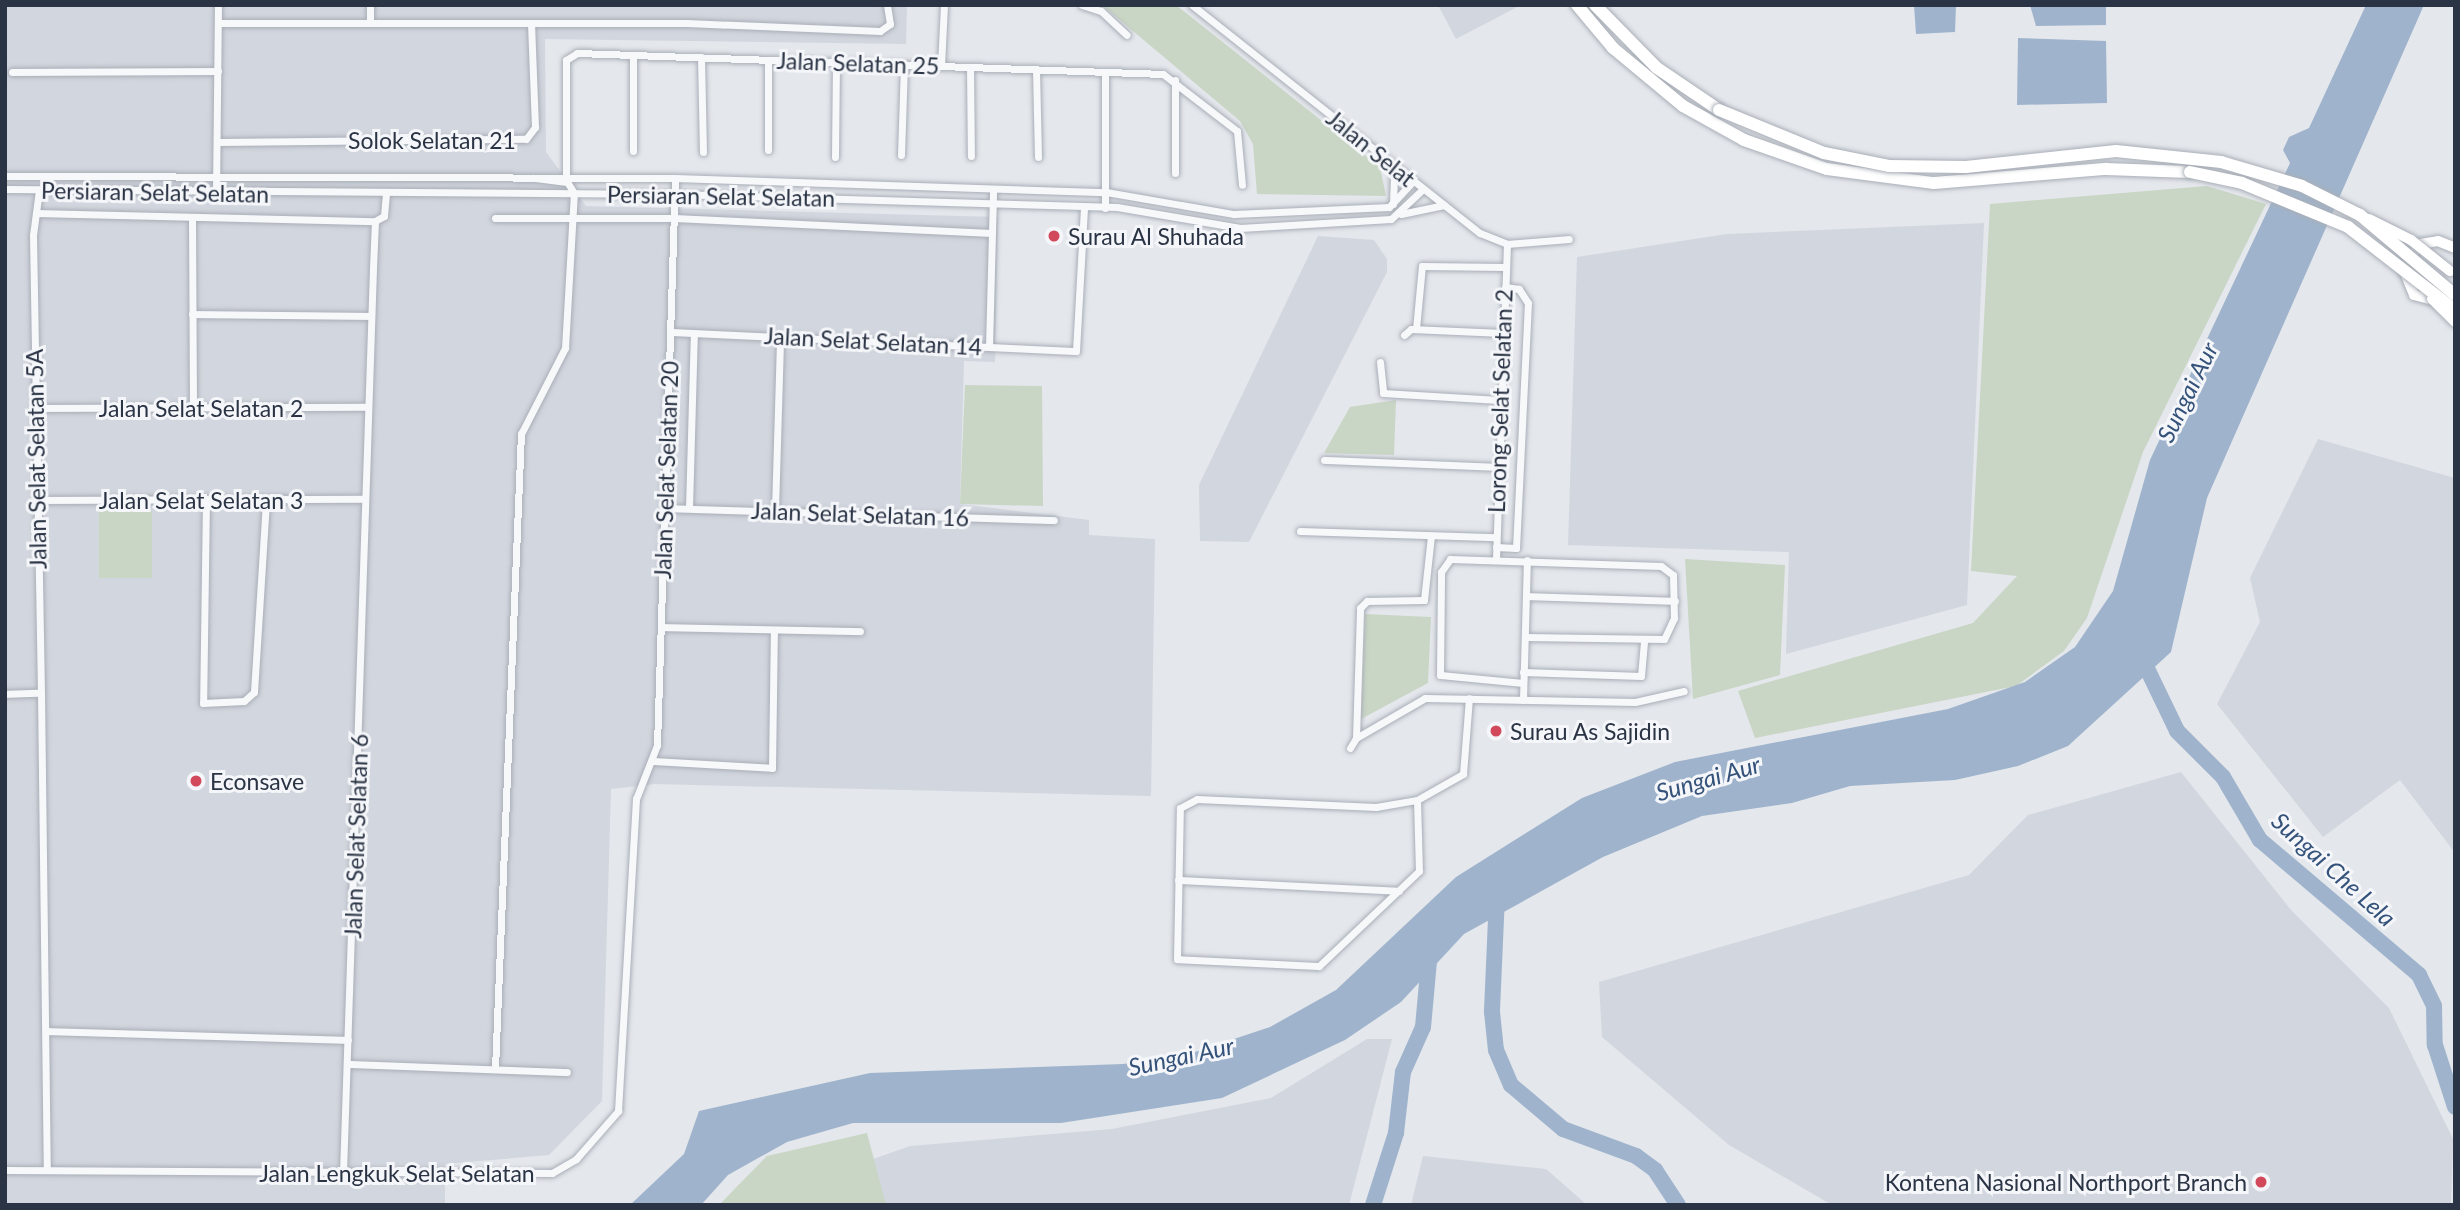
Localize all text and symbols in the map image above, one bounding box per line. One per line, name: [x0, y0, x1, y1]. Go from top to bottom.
street label: Jalan Selatan 25: [776, 46, 940, 80]
street label: Jalan Selat: [1321, 104, 1421, 192]
street label: Solok Selatan 21: [348, 126, 516, 154]
street label: Persiaran Selat Selatan: [41, 176, 269, 208]
street label: Persiaran Selat Selatan: [607, 180, 835, 212]
place label: Surau Al Shuhada: [1068, 222, 1245, 250]
marker: Surau Al Shuhada: [1046, 228, 1062, 244]
street label: Lorong Selat Selatan 2: [1482, 289, 1518, 513]
street label: Jalan Selat Selatan 14: [763, 322, 983, 360]
water label: Sungai Aur: [2150, 337, 2224, 447]
street label: Jalan Selat Selatan 5A: [20, 349, 52, 569]
street label: Jalan Selat Selatan 20: [648, 361, 684, 579]
street label: Jalan Selat Selatan 2: [99, 394, 303, 422]
street label: Jalan Selat Selatan 3: [99, 486, 303, 514]
street label: Jalan Selat Selatan 16: [751, 496, 969, 532]
place label: Surau As Sajidin: [1510, 717, 1671, 745]
marker: Surau As Sajidin: [1488, 723, 1504, 739]
street label: Jalan Selat Selatan 6: [339, 733, 373, 939]
water label: Sungai Aur: [1652, 749, 1764, 807]
place label: Econsave: [210, 767, 304, 795]
marker: Econsave: [188, 773, 204, 789]
water label: Sungai Che Lela: [2266, 806, 2402, 932]
water label: Sungai Aur: [1125, 1031, 1237, 1081]
street label: Jalan Lengkuk Selat Selatan: [259, 1159, 535, 1187]
place label: Kontena Nasional Northport Branch: [1885, 1168, 2247, 1196]
marker: Kontena Nasional Northport Branch: [2253, 1174, 2269, 1190]

